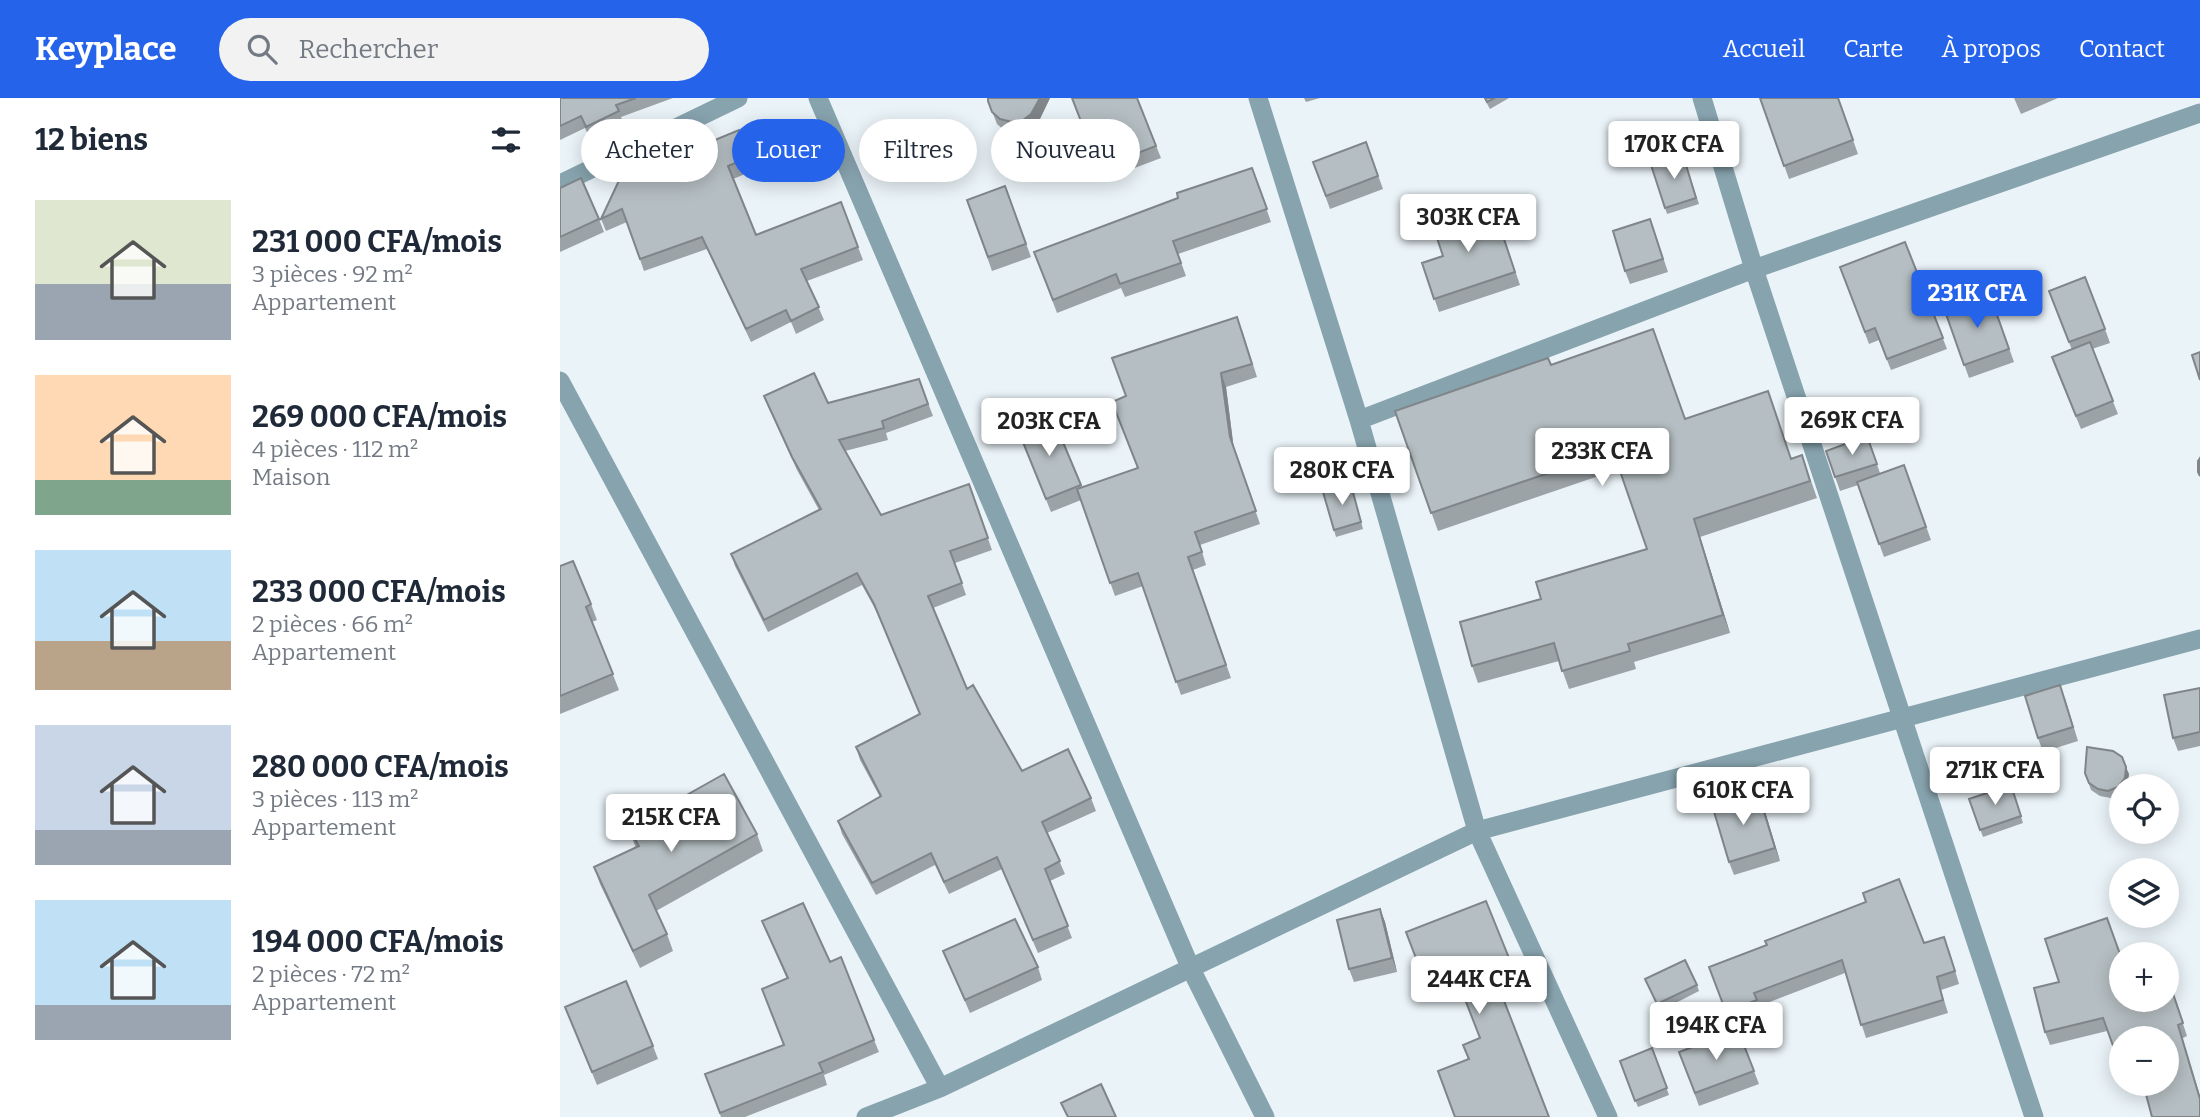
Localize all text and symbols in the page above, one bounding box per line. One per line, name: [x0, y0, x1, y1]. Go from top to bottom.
search box: [219, 18, 709, 81]
text: Keyplace: [35, 29, 177, 69]
icon: search: [243, 30, 281, 68]
text: Rechercher: [299, 34, 438, 65]
text: Accueil: [1723, 35, 1805, 63]
text: Carte: [1843, 35, 1903, 63]
text: À propos: [1941, 35, 2041, 63]
text: Contact: [2079, 35, 2165, 63]
chip: Acheter: [581, 119, 718, 182]
chip: Louer: [732, 119, 845, 182]
chip: Filtres: [859, 119, 977, 182]
chip: Nouveau: [991, 119, 1140, 182]
icon: filters: [487, 121, 525, 159]
text: 12 biens: [35, 122, 148, 158]
pin: 170K CFA: [1602, 122, 1746, 181]
text: 170K CFA: [1624, 130, 1724, 158]
pin: 303K CFA: [1396, 194, 1540, 254]
text: 303K CFA: [1416, 203, 1520, 231]
text: 231 000 CFA/mois: [252, 224, 502, 260]
icon: home: [91, 228, 175, 312]
text: 3 pièces · 92 m²: [252, 260, 413, 288]
pin: 231K CFA: [1905, 271, 2049, 330]
text: 231K CFA: [1927, 279, 2027, 307]
text: Appartement: [252, 288, 396, 316]
pin: 203K CFA: [977, 398, 1121, 458]
pin: 269K CFA: [1780, 398, 1924, 457]
text: 269 000 CFA/mois: [252, 399, 507, 435]
icon: home: [91, 403, 175, 487]
text: 269K CFA: [1800, 406, 1904, 434]
text: 203K CFA: [997, 407, 1101, 435]
pin: 233K CFA: [1530, 428, 1674, 488]
text: 4 pièces · 112 m²: [252, 435, 418, 463]
text: 233K CFA: [1551, 437, 1653, 465]
pin: 280K CFA: [1270, 448, 1414, 507]
text: 280K CFA: [1290, 456, 1394, 484]
text: Maison: [252, 463, 330, 491]
text: 233 000 CFA/mois: [252, 574, 506, 610]
icon: home: [91, 578, 175, 662]
text: 2 pièces · 66 m²: [252, 610, 413, 638]
text: Appartement: [252, 638, 396, 666]
pin: 271K CFA: [1923, 748, 2067, 807]
text: 280 000 CFA/mois: [252, 749, 509, 785]
icon: home: [91, 753, 175, 837]
text: 271K CFA: [1946, 756, 2044, 784]
pin: 610K CFA: [1671, 768, 1815, 827]
map controls: [2109, 774, 2179, 1096]
button: locate: [2109, 774, 2179, 844]
text: 610K CFA: [1693, 776, 1793, 804]
text: 3 pièces · 113 m²: [252, 785, 418, 813]
pin: 215K CFA: [599, 794, 743, 854]
text: 215K CFA: [622, 803, 720, 831]
text: Appartement: [252, 813, 396, 841]
button: layers: [2109, 858, 2179, 928]
text: 194 000 CFA/mois: [252, 924, 504, 960]
icon: home: [91, 928, 175, 1012]
button: +: [2109, 942, 2179, 1012]
pin: 244K CFA: [1407, 956, 1551, 1016]
text: 2 pièces · 72 m²: [252, 960, 410, 988]
text: 244K CFA: [1427, 965, 1531, 993]
text: Appartement: [252, 988, 396, 1016]
pin: 194K CFA: [1644, 1002, 1788, 1062]
text: 194K CFA: [1666, 1011, 1766, 1039]
button: −: [2109, 1026, 2179, 1096]

